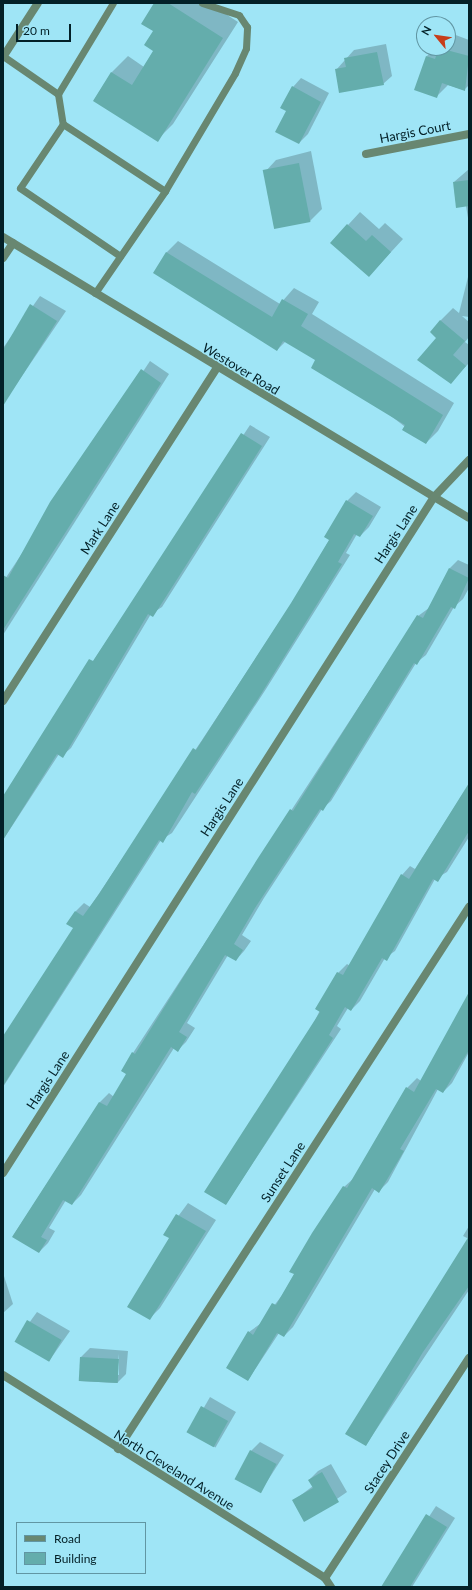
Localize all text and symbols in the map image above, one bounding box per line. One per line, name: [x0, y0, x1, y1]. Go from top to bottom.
scale bar: [18, 16, 73, 42]
north arrow: [416, 16, 456, 56]
text: 20 m: [23, 23, 50, 38]
text: N: [418, 24, 434, 37]
street label: Hargis Court: [378, 117, 452, 147]
street label: Westover Road: [200, 340, 282, 398]
street label: Mark Lane: [77, 498, 123, 558]
street label: Hargis Lane: [371, 502, 421, 566]
street label: Hargis Lane: [197, 775, 247, 839]
street label: Hargis Lane: [23, 1048, 73, 1112]
street label: Sunset Lane: [258, 1139, 308, 1205]
street label: North Cleveland Avenue: [111, 1426, 237, 1514]
street label: Stacey Drive: [361, 1428, 413, 1496]
legend: [16, 1522, 146, 1574]
text: Road: [54, 1531, 81, 1546]
text: Building: [54, 1551, 97, 1566]

